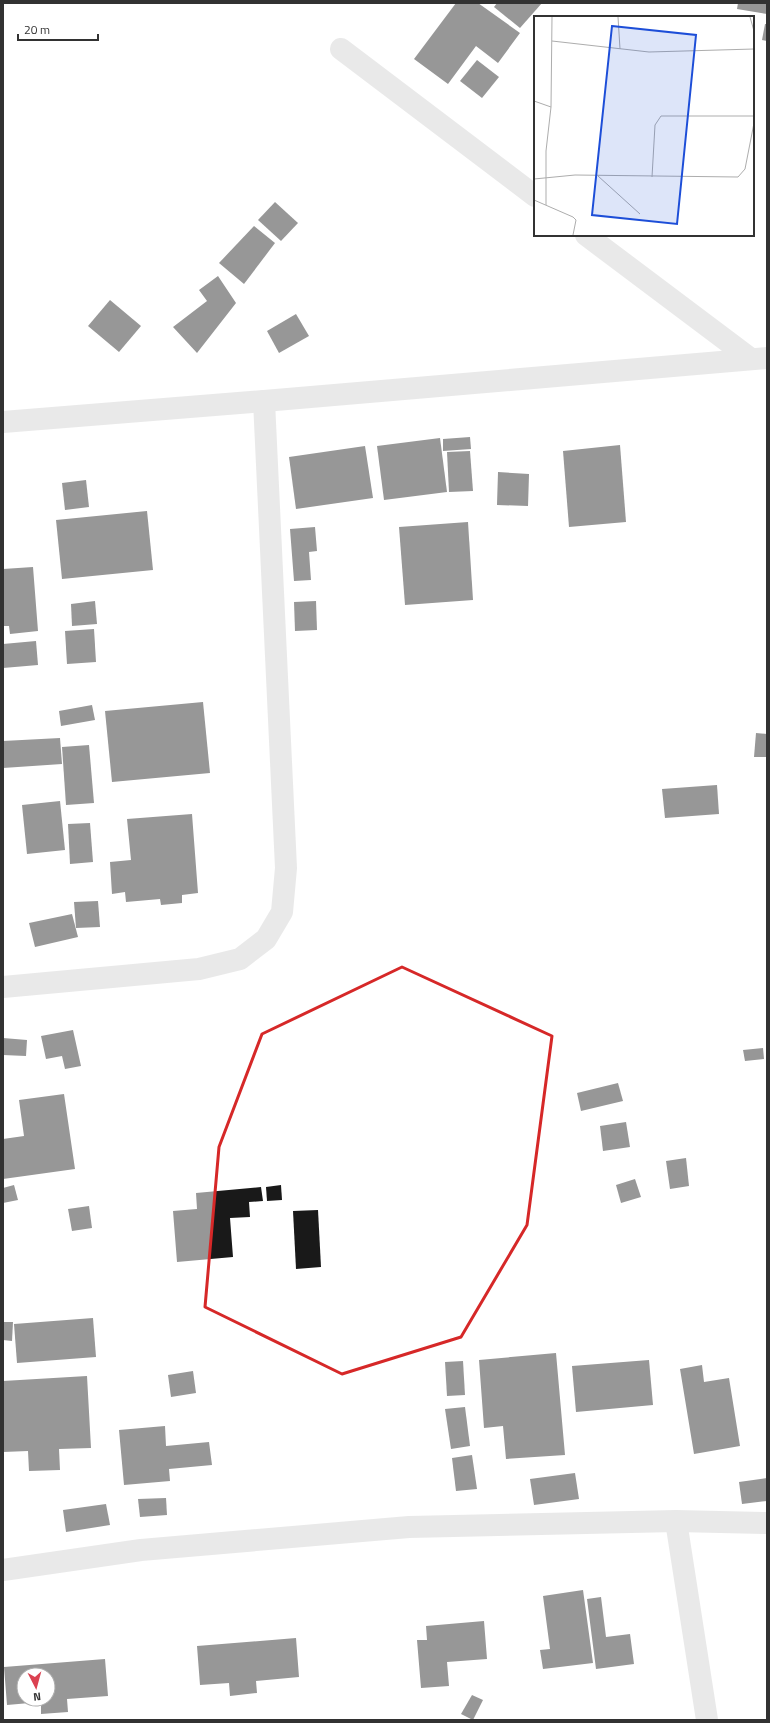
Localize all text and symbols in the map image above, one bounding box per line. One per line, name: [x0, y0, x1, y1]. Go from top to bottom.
scale bar: [18, 16, 98, 42]
inset map: [534, 16, 754, 236]
text: 20 m: [24, 20, 50, 39]
north arrow: [16, 1667, 56, 1707]
text: N: [32, 1689, 42, 1705]

